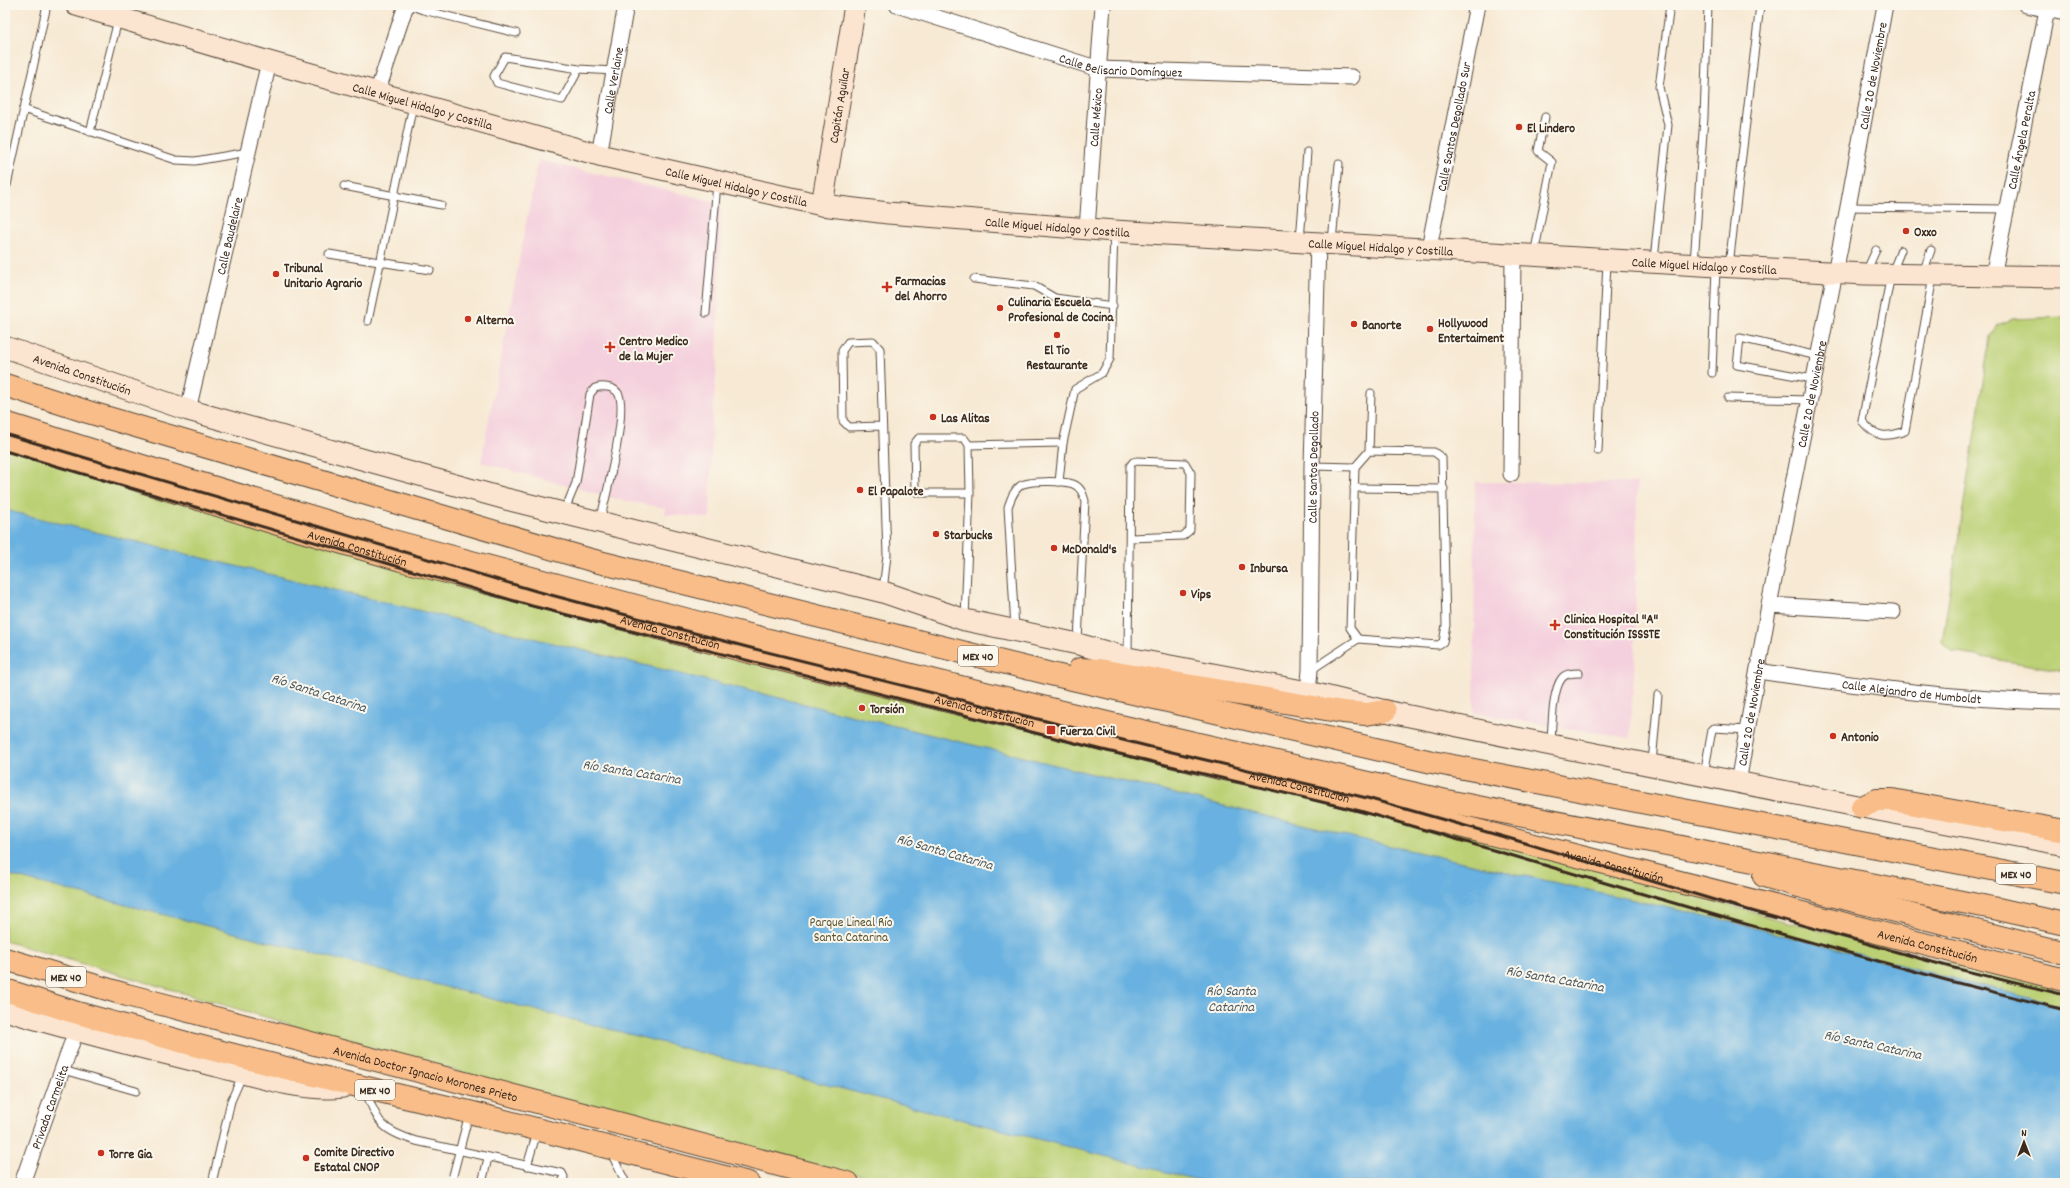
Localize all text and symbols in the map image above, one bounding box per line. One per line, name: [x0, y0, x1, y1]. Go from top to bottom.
street label: Calle 20 de Noviembre: [1855, 20, 1894, 131]
street label: Calle Verlaine: [600, 45, 630, 116]
street label: Calle Belisario Domínguez: [1056, 50, 1183, 84]
street label: Calle Santos Degollado Sur: [1433, 60, 1478, 193]
street label: Capitán Aguilar: [825, 66, 857, 145]
street label: Calle Miguel Hidalgo y Costilla: [350, 79, 495, 137]
street label: Calle México: [1086, 87, 1109, 148]
street label: Calle Ángela Peralta: [2004, 88, 2043, 191]
place label: El Lindero: [1527, 120, 1575, 139]
marker: El Lindero: [1514, 122, 1524, 132]
street label: Calle Miguel Hidalgo y Costilla: [663, 163, 810, 214]
street label: Calle Baudelaire: [213, 195, 249, 277]
street label: Calle Miguel Hidalgo y Costilla: [984, 214, 1131, 244]
place label: Oxxo: [1914, 224, 1937, 243]
marker: Oxxo: [1901, 226, 1911, 236]
street label: Calle Miguel Hidalgo y Costilla: [1308, 235, 1454, 263]
street label: Calle Miguel Hidalgo y Costilla: [1631, 254, 1778, 281]
place label: Tribunal Unitario Agrario: [284, 260, 362, 294]
marker: Tribunal Unitario Agrario: [271, 269, 281, 279]
place label: Farmacias del Ahorro: [895, 273, 947, 307]
marker: Farmacias del Ahorro: [882, 282, 892, 292]
place label: Culinaria Escuela Profesional de Cocina: [1008, 294, 1114, 328]
marker: Culinaria Escuela Profesional de Cocina: [995, 303, 1005, 313]
place label: Alterna: [476, 312, 515, 331]
marker: Alterna: [463, 314, 473, 324]
place label: Hollywood Entertaiment: [1438, 315, 1504, 349]
place label: Banorte: [1362, 317, 1402, 336]
marker: Banorte: [1349, 319, 1359, 329]
marker: Hollywood Entertaiment: [1425, 324, 1435, 334]
marker: El Tio Restaurante: [1052, 330, 1062, 340]
place label: Centro Medico de la Mujer: [619, 333, 689, 367]
street label: Calle 20 de Noviembre: [1793, 339, 1833, 450]
marker: Centro Medico de la Mujer: [604, 341, 616, 353]
place label: El Tio Restaurante: [1026, 342, 1088, 376]
street label: Avenida Constitución: [30, 350, 133, 402]
place label: Las Alitas: [941, 410, 990, 429]
street label: Calle Santos Degollado: [1304, 410, 1325, 524]
marker: Las Alitas: [928, 412, 938, 422]
place label: El Papalote: [868, 483, 924, 502]
marker: El Papalote: [855, 485, 865, 495]
street label: Avenida Constitución: [305, 526, 409, 573]
place label: Starbucks: [944, 527, 993, 546]
marker: Starbucks: [931, 529, 941, 539]
place label: McDonald's: [1062, 541, 1117, 560]
marker: McDonald's: [1049, 543, 1059, 553]
place label: Inbursa: [1250, 560, 1289, 579]
marker: Inbursa: [1237, 562, 1247, 572]
place label: Vips: [1191, 586, 1212, 605]
marker: Vips: [1178, 588, 1188, 598]
street label: Avenida Constitución: [618, 611, 722, 656]
place label: Clinica Hospital "A" Constitución ISSSTE: [1564, 611, 1661, 645]
marker: Clinica Hospital "A" Constitución ISSSTE: [1549, 619, 1561, 631]
road number: MEX 40: [958, 646, 998, 666]
street label: Calle 20 de Noviembre: [1734, 657, 1772, 768]
water label: Río Santa Catarina: [268, 669, 370, 719]
street label: Calle Alejandro de Humboldt: [1840, 676, 1982, 710]
street label: Avenida Constitución: [932, 691, 1036, 734]
place label: Torsión: [870, 701, 904, 720]
marker: Torsión: [857, 703, 867, 713]
place label: Fuerza Civil: [1060, 723, 1117, 742]
marker: Fuerza Civil: [1045, 724, 1057, 736]
place label: Antonio: [1841, 729, 1879, 748]
marker: Antonio: [1828, 731, 1838, 741]
water label: Río Santa Catarina: [581, 755, 684, 791]
street label: Avenida Constitución: [1247, 767, 1351, 810]
water label: Río Santa Catarina: [894, 830, 996, 877]
street label: Avenida Constitución: [1561, 846, 1665, 889]
road number: MEX 40: [1996, 864, 2036, 884]
park label: Parque Lineal Río Santa Catarina: [809, 914, 893, 948]
street label: Avenida Constitución: [1875, 926, 1979, 969]
water label: Río Santa Catarina: [1504, 962, 1607, 999]
road number: MEX 40: [46, 967, 86, 987]
water label: Río Santa Catarina: [1206, 982, 1257, 1018]
water label: Río Santa Catarina: [1822, 1026, 1924, 1066]
street label: Avenida Doctor Ignacio Morones Prieto: [331, 1042, 520, 1109]
street label: Privada Carmelita: [28, 1062, 76, 1152]
road number: MEX 40: [355, 1080, 395, 1100]
north arrow: [2004, 1122, 2044, 1162]
text: N: [2021, 1126, 2027, 1142]
place label: Comite Directivo Estatal CNOP: [314, 1144, 394, 1178]
place label: Torre Gia: [109, 1146, 153, 1165]
marker: Torre Gia: [96, 1148, 106, 1158]
marker: Comite Directivo Estatal CNOP: [301, 1153, 311, 1163]

